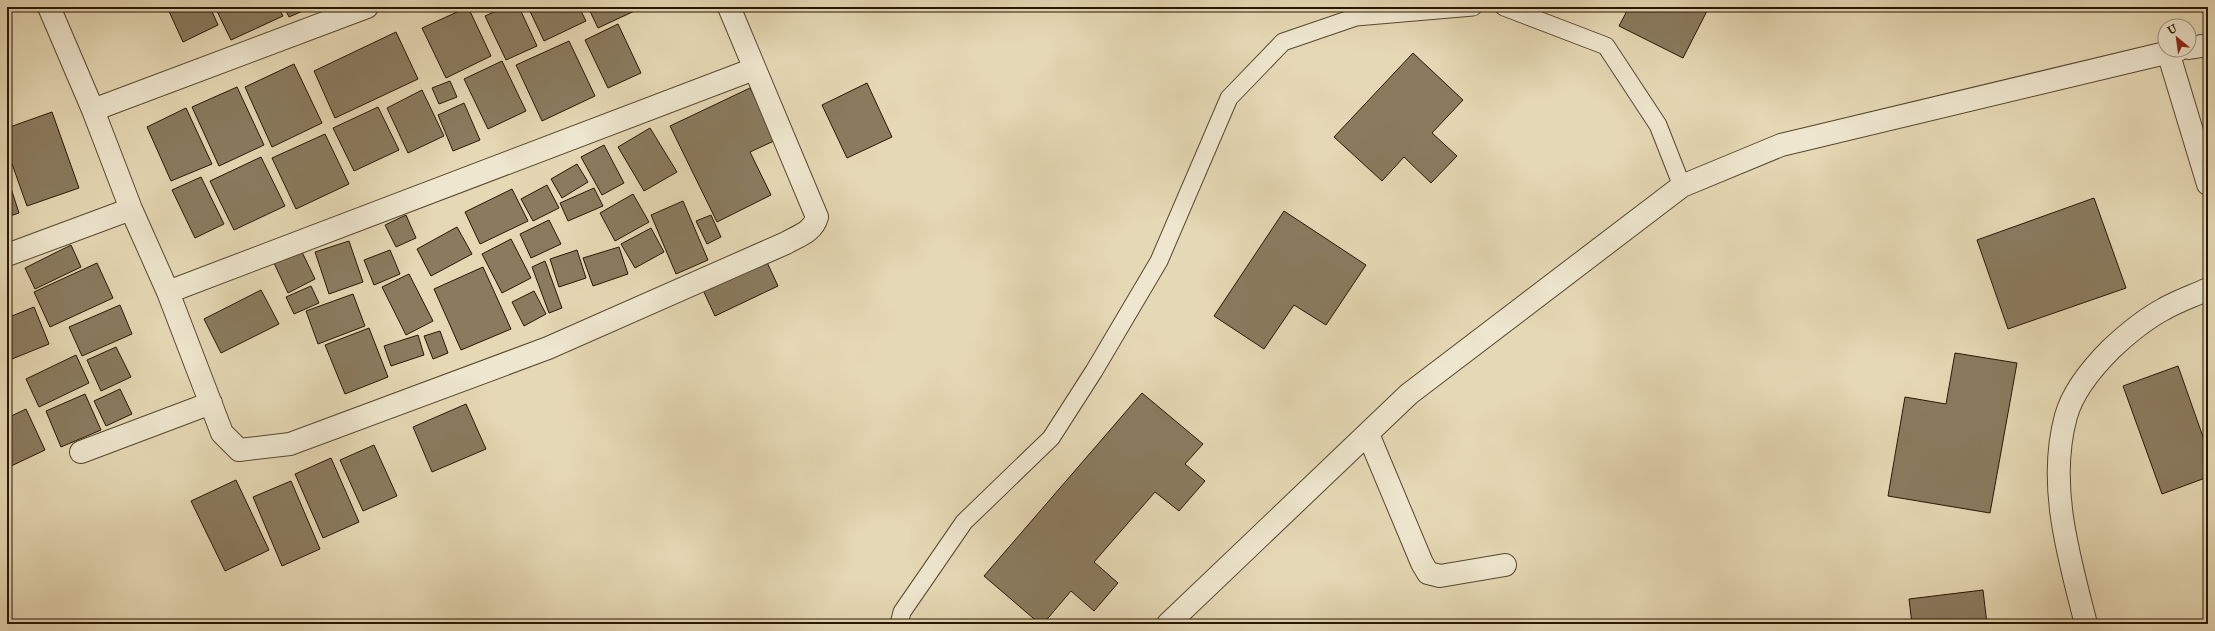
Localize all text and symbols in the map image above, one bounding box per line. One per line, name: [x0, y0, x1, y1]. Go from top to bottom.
north arrow: [2157, 18, 2197, 58]
text: U: [2165, 22, 2180, 37]

